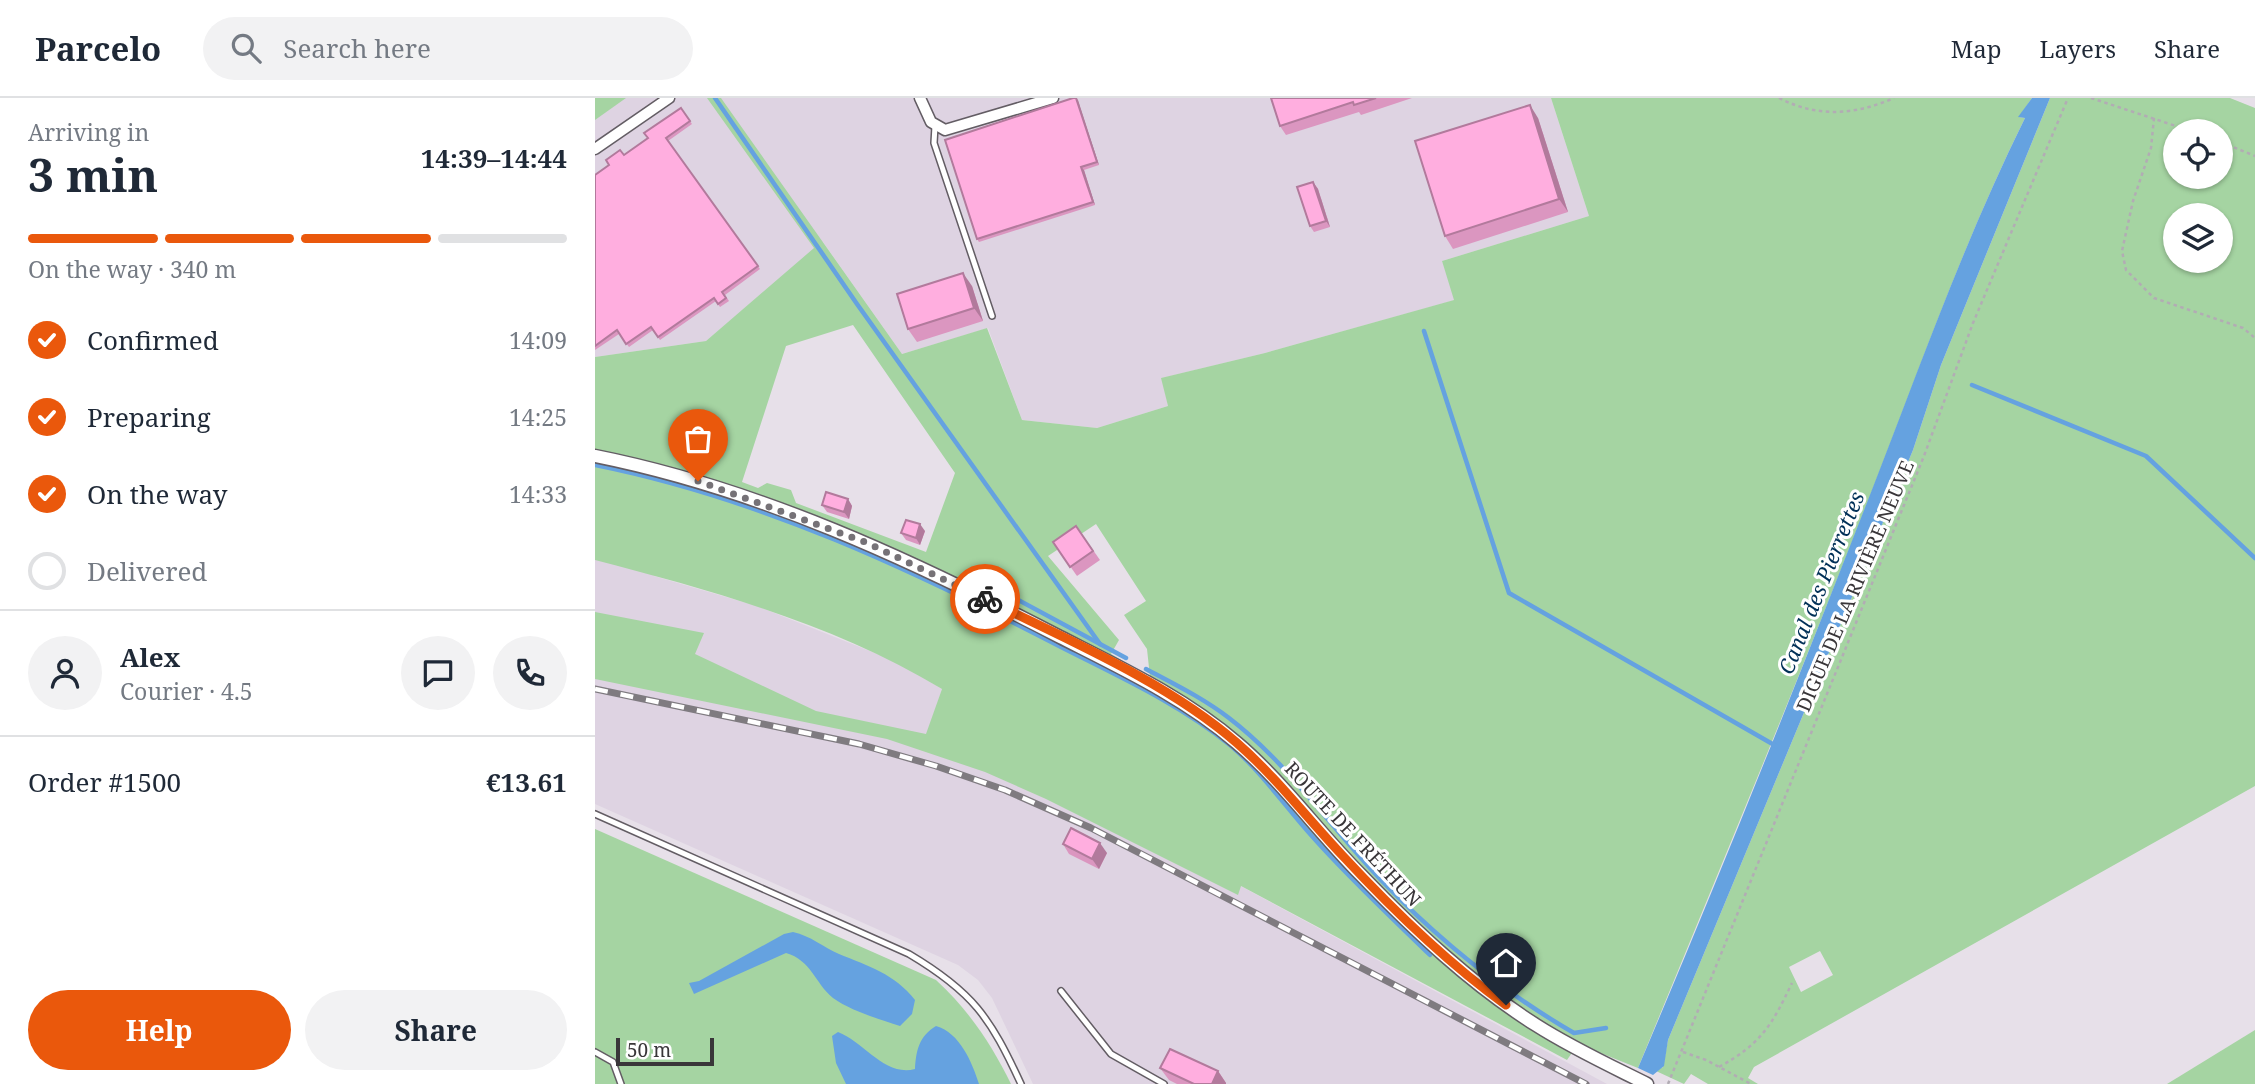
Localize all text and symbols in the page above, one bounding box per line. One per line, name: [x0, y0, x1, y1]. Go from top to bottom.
search box: [203, 17, 693, 80]
text: Parcelo: [35, 26, 161, 71]
icon: search: [227, 29, 265, 67]
text: Search here: [283, 30, 431, 66]
text: Map: [1951, 32, 2002, 65]
text: Layers: [2040, 32, 2116, 65]
text: Share: [2154, 32, 2220, 65]
text: Arriving in: [28, 116, 149, 148]
map controls: [2163, 119, 2233, 273]
button: locate: [2163, 119, 2233, 189]
text: 14:39–14:44: [421, 140, 567, 176]
text: 3 min: [28, 143, 158, 205]
button: layers: [2163, 203, 2233, 273]
text: On the way · 340 m: [28, 253, 236, 285]
icon: check: [28, 321, 66, 359]
text: Confirmed: [87, 322, 219, 358]
text: 14:09: [509, 324, 567, 356]
icon: check: [28, 398, 66, 436]
text: Preparing: [87, 399, 211, 435]
text: 14:25: [509, 401, 567, 433]
pin: [668, 409, 728, 481]
icon: bag: [679, 420, 717, 458]
street label: DIGUE DE LA RIVIÈRE NEUVE: [1790, 456, 1920, 716]
icon: check: [28, 475, 66, 513]
text: On the way: [87, 476, 227, 512]
text: 14:33: [509, 478, 567, 510]
water label: Canal des Pierrettes: [1772, 487, 1871, 678]
text: Delivered: [87, 553, 207, 589]
courier: [950, 564, 1020, 634]
icon: bike: [966, 580, 1004, 618]
button: person: [28, 636, 102, 710]
button: chat: [401, 636, 475, 710]
button: phone: [493, 636, 567, 710]
text: Alex: [120, 639, 180, 675]
text: Courier · 4.5: [120, 675, 253, 707]
street label: ROUTE DE FRÉTHUN: [1279, 756, 1427, 912]
text: Order #1500: [28, 764, 181, 800]
text: €13.61: [486, 764, 567, 800]
pin: [1476, 933, 1536, 1005]
icon: home: [1487, 944, 1525, 982]
button: Help: [28, 990, 291, 1070]
button: Share: [305, 990, 567, 1070]
scale bar: [616, 1035, 714, 1067]
text: 50 m: [627, 1037, 671, 1063]

